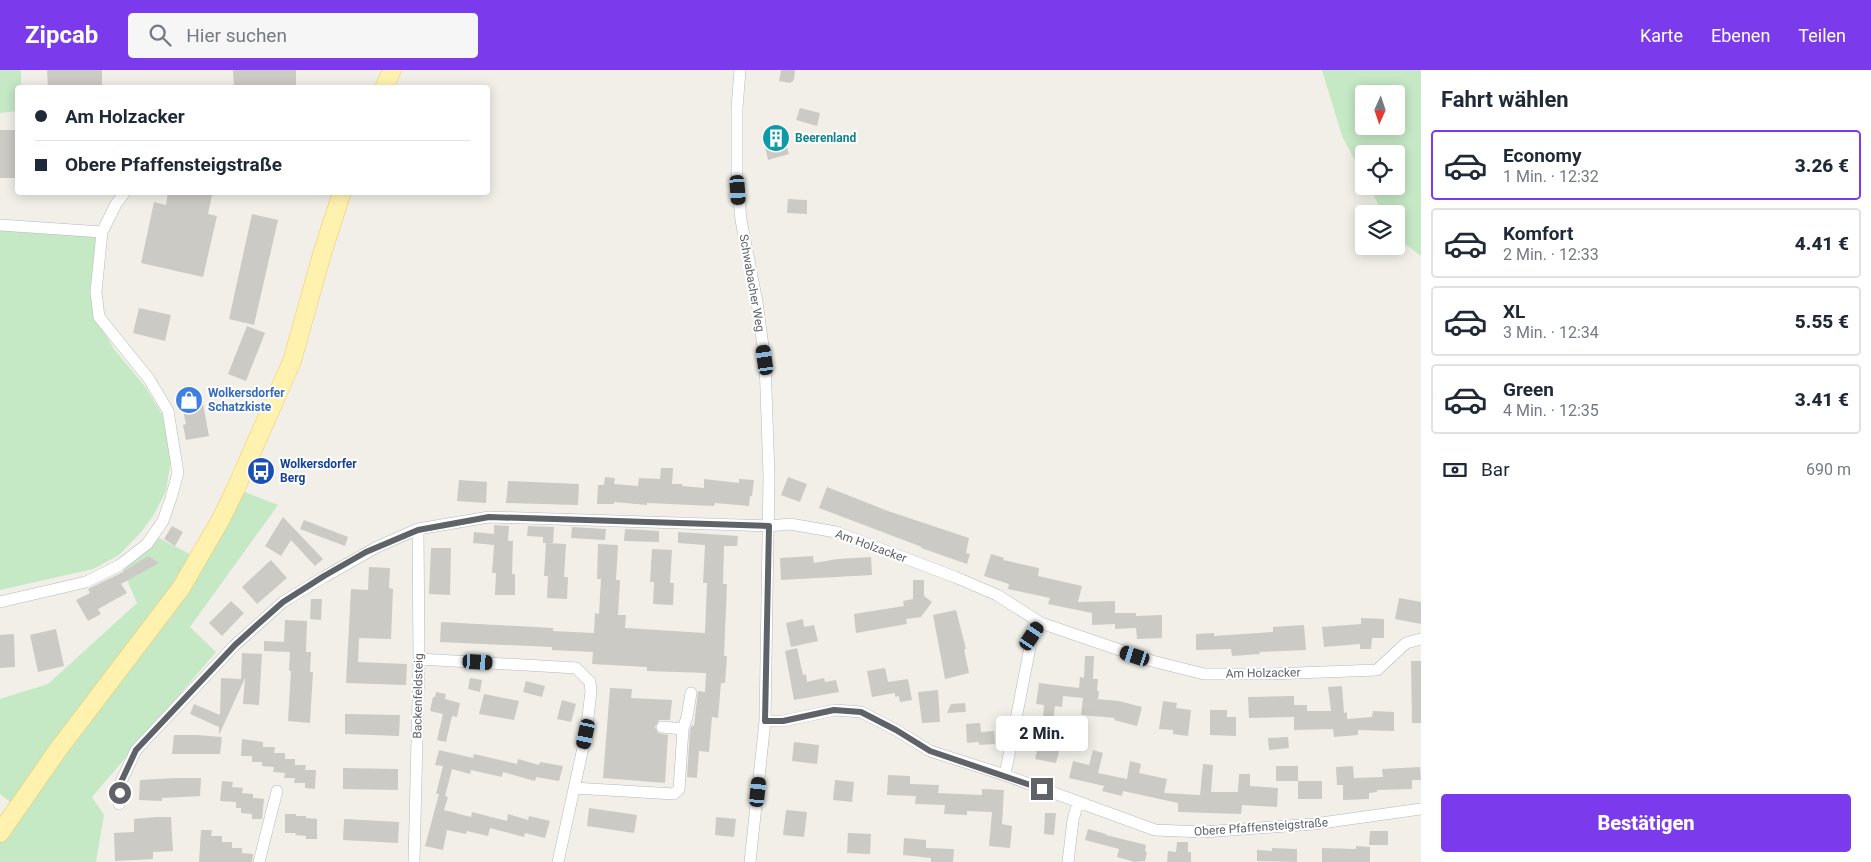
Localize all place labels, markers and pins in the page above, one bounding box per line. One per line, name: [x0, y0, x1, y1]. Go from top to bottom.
building icon: Beerenland: [761, 123, 791, 153]
place label: Beerenland: [795, 131, 856, 145]
shop icon: Wolkersdorfer Schatzkiste: [174, 385, 204, 415]
place label: Wolkersdorfer Schatzkiste: [208, 386, 285, 414]
bus stop icon: Wolkersdorfer Berg: [246, 456, 276, 486]
place label: Wolkersdorfer Berg: [280, 457, 357, 485]

